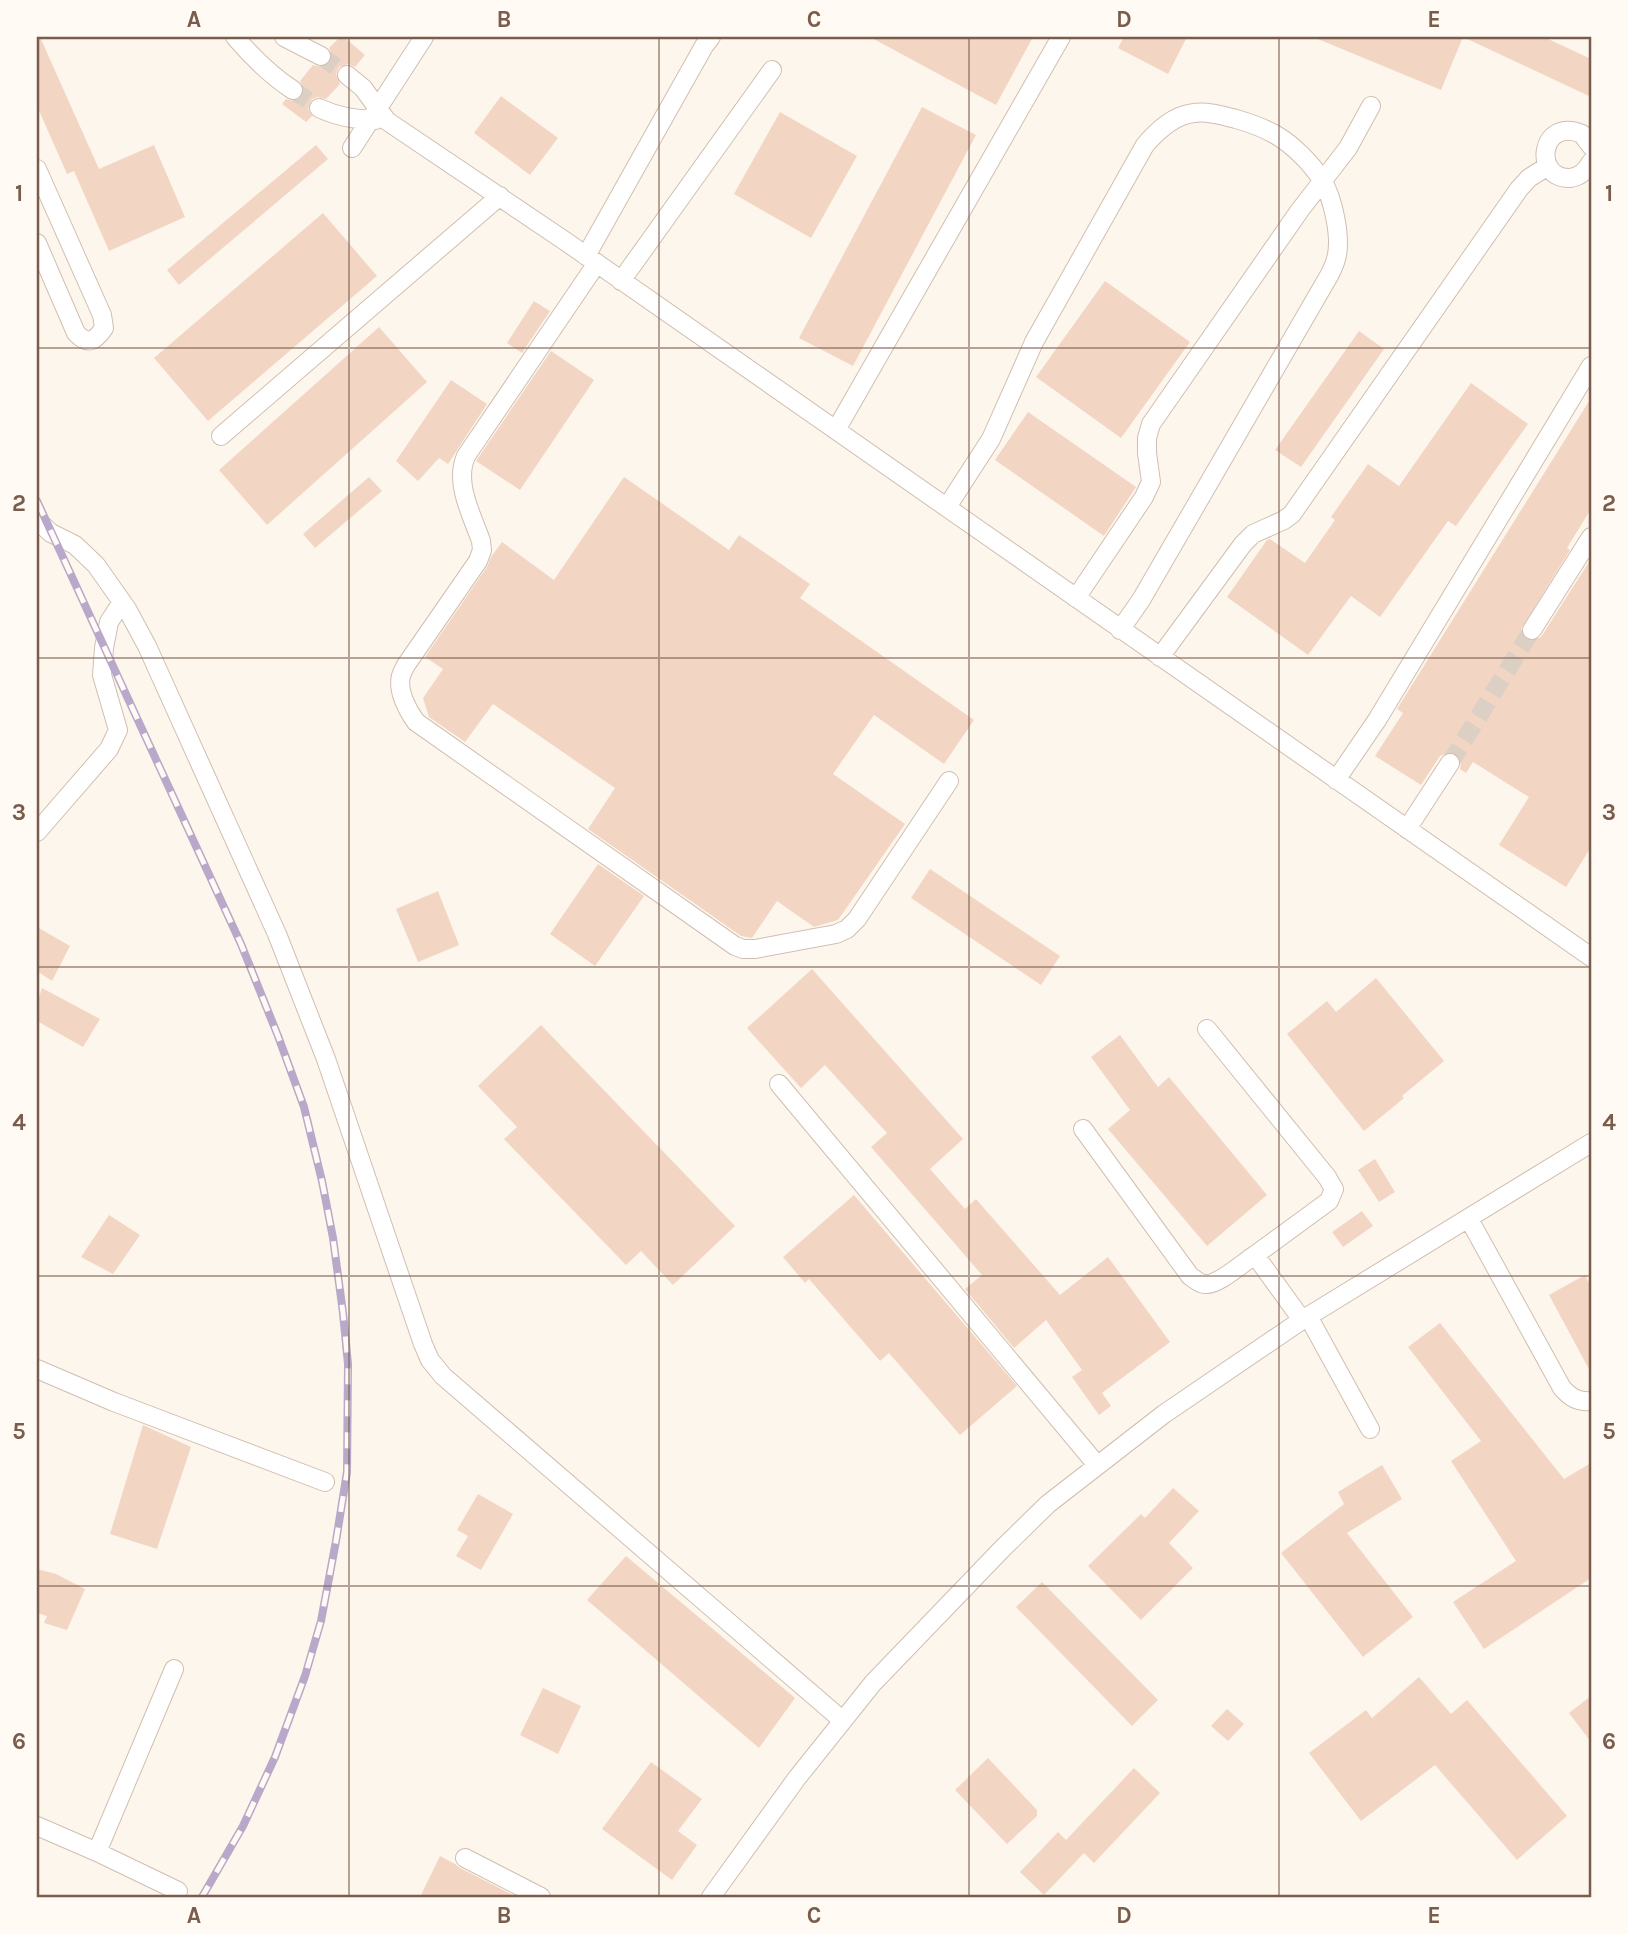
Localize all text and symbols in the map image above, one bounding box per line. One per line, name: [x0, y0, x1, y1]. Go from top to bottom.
text: A: [187, 6, 201, 33]
text: B: [497, 6, 511, 33]
text: C: [807, 6, 821, 33]
text: D: [1116, 6, 1132, 33]
text: E: [1427, 6, 1441, 33]
text: 1: [15, 180, 23, 207]
text: 1: [1605, 180, 1613, 207]
text: 2: [12, 490, 26, 517]
text: 2: [1602, 490, 1616, 517]
text: 3: [12, 799, 26, 826]
text: 3: [1602, 799, 1616, 826]
text: 4: [12, 1109, 26, 1136]
text: 4: [1602, 1109, 1616, 1136]
text: 5: [12, 1418, 26, 1445]
text: 5: [1602, 1418, 1616, 1445]
text: 6: [12, 1728, 26, 1755]
text: 6: [1602, 1728, 1616, 1755]
text: A: [187, 1902, 201, 1929]
text: B: [497, 1902, 511, 1929]
text: C: [807, 1902, 821, 1929]
text: D: [1116, 1902, 1132, 1929]
text: E: [1427, 1902, 1441, 1929]

